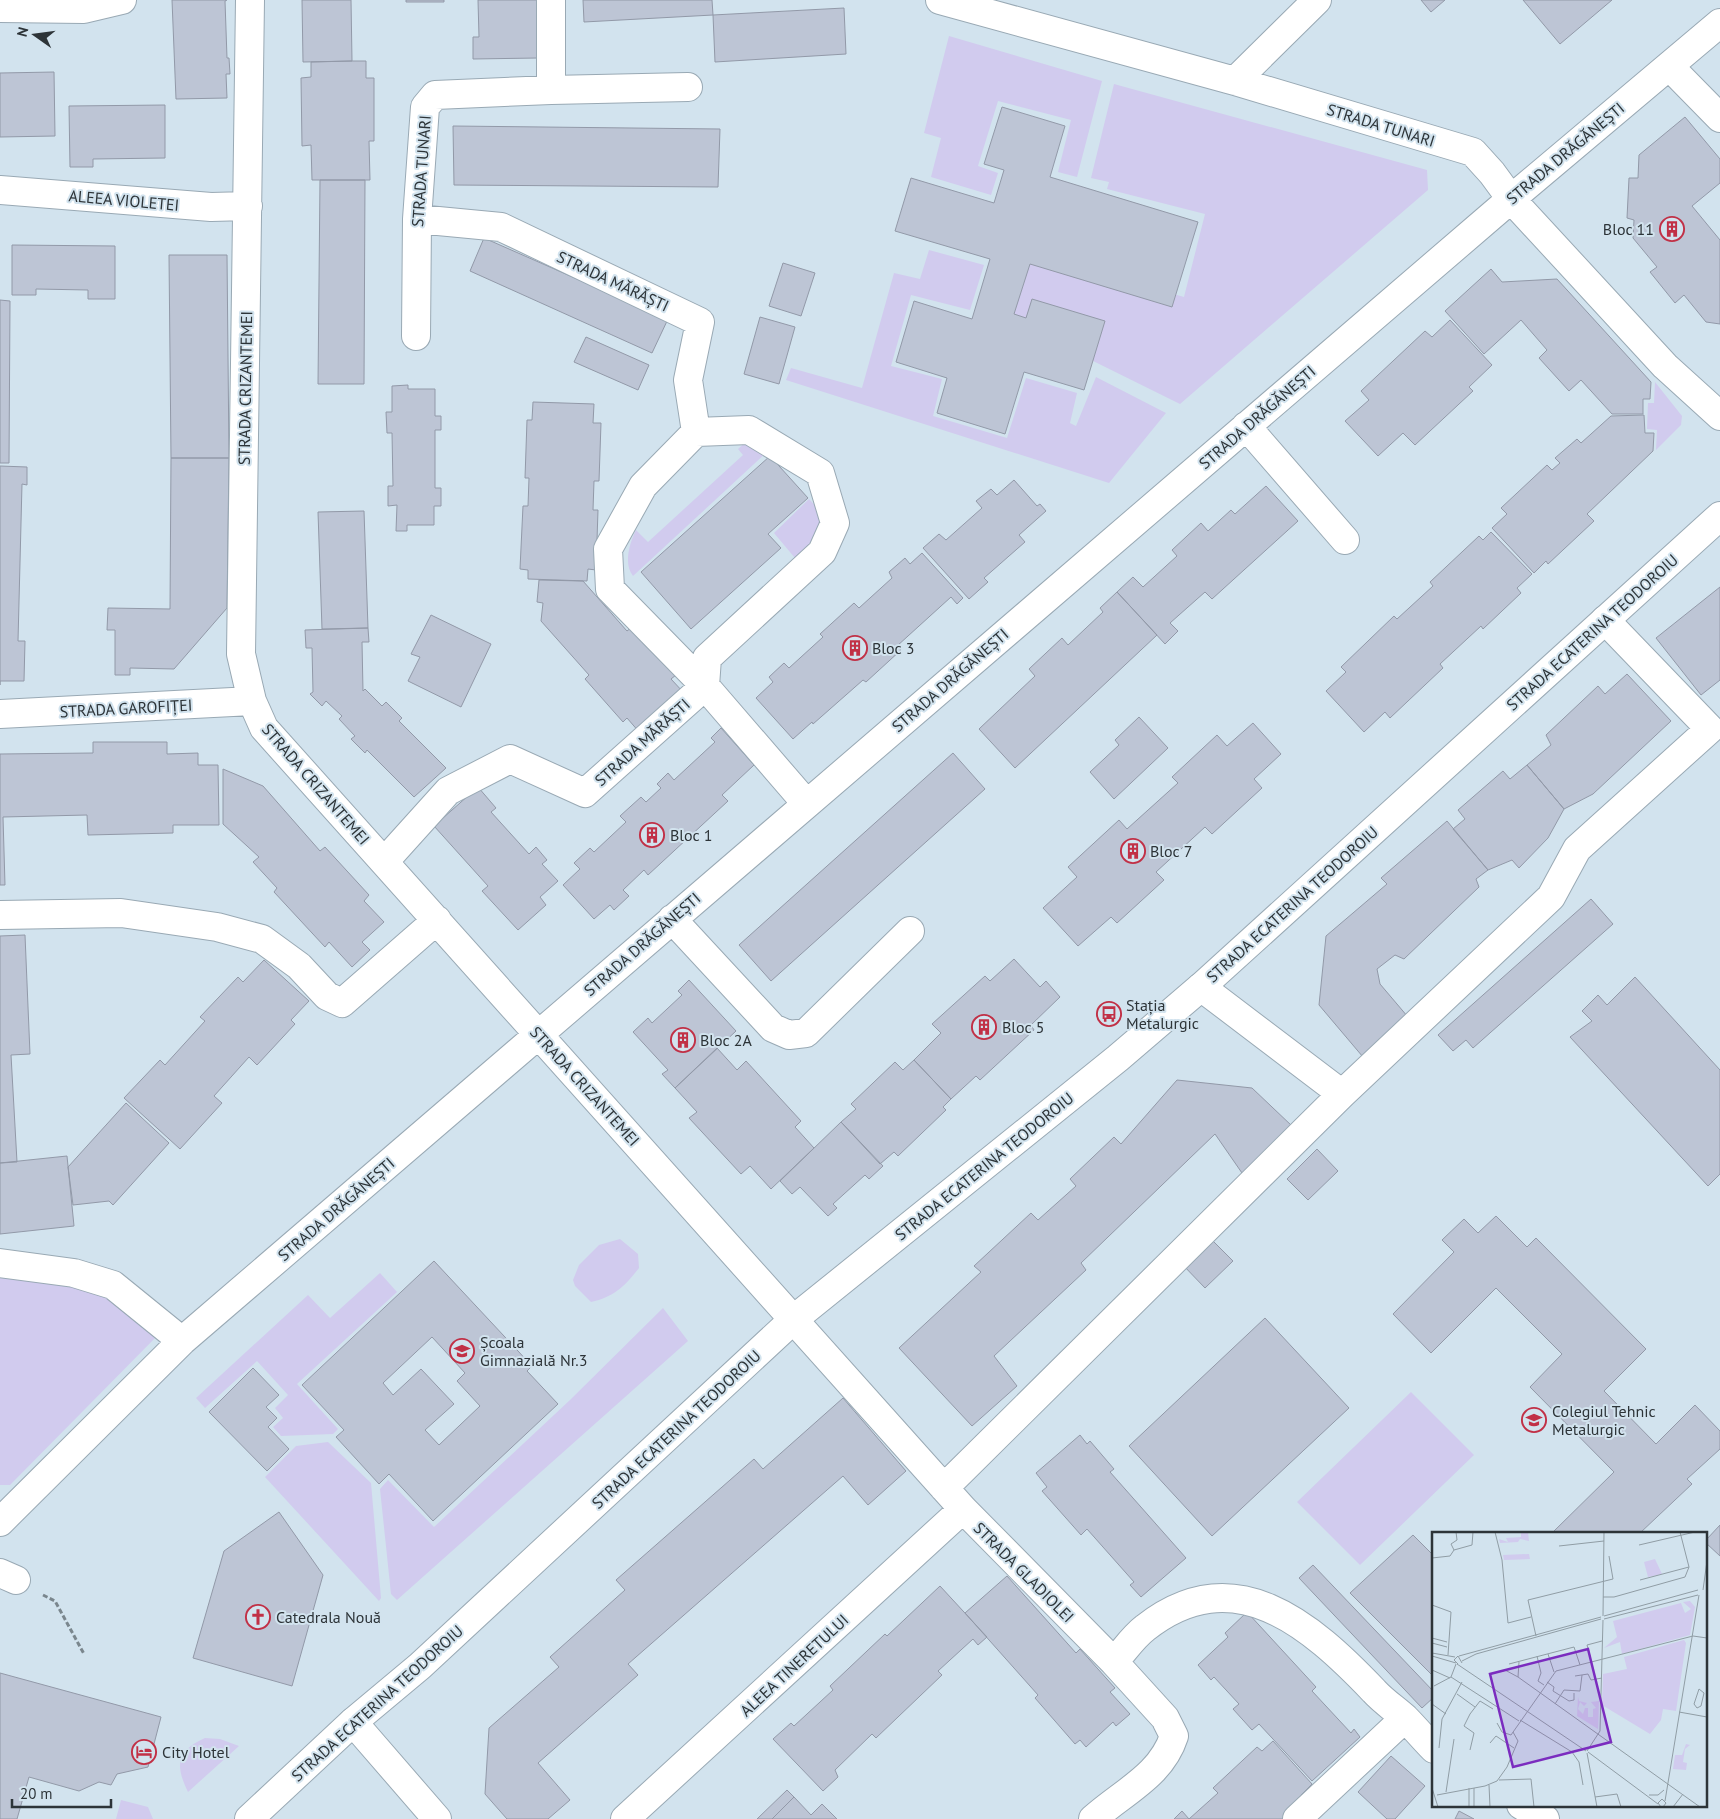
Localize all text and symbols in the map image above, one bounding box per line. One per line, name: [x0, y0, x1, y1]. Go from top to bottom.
north arrow: [10, 10, 60, 60]
text: N: [13, 25, 32, 38]
street label: STRADA DRĂGĂNEȘTI: [1502, 98, 1628, 208]
street label: STRADA TUNARI: [1325, 99, 1437, 151]
street label: STRADA TUNARI: [407, 114, 435, 228]
street label: ALEEA VIOLETEI: [68, 185, 180, 215]
building icon: Bloc 11: [1659, 216, 1685, 242]
place label: Bloc 11: [1603, 219, 1654, 239]
street label: STRADA MĂRĂȘTI: [554, 246, 672, 316]
street label: STRADA CRIZANTEMEI: [234, 311, 256, 465]
street label: STRADA DRĂGĂNEȘTI: [1195, 361, 1319, 473]
street label: STRADA ECATERINA TEODOROIU: [1502, 550, 1682, 714]
street label: STRADA DRĂGĂNEȘTI: [888, 624, 1012, 736]
building icon: Bloc 3: [842, 635, 868, 661]
place label: Bloc 3: [872, 638, 914, 658]
street label: STRADA MĂRĂȘTI: [590, 694, 694, 790]
street label: STRADA GAROFIȚEI: [59, 695, 193, 721]
street label: STRADA CRIZANTEMEI: [258, 719, 374, 849]
building icon: Bloc 1: [639, 822, 665, 848]
street label: STRADA ECATERINA TEODOROIU: [1202, 822, 1382, 986]
place label: Bloc 1: [670, 825, 712, 845]
building icon: Bloc 7: [1120, 838, 1146, 864]
place label: Bloc 7: [1150, 841, 1192, 861]
street label: STRADA DRĂGĂNEȘTI: [580, 888, 704, 1000]
place label: Stația Metalurgic: [1126, 995, 1199, 1033]
bus stop icon: Stația Metalurgic: [1096, 1001, 1122, 1027]
building icon: Bloc 5: [971, 1014, 997, 1040]
place label: Bloc 5: [1002, 1017, 1044, 1037]
street label: STRADA CRIZANTEMEI: [526, 1022, 644, 1150]
building icon: Bloc 2A: [670, 1027, 696, 1053]
place label: Bloc 2A: [700, 1030, 752, 1050]
street label: STRADA ECATERINA TEODOROIU: [891, 1088, 1077, 1244]
street label: STRADA DRĂGĂNEȘTI: [274, 1153, 398, 1265]
place label: Școala Gimnazială Nr.3: [480, 1332, 587, 1370]
school or university icon: Școala Gimnazială Nr.3: [449, 1338, 475, 1364]
street label: STRADA ECATERINA TEODOROIU: [587, 1345, 765, 1513]
place label: Colegiul Tehnic Metalurgic: [1552, 1401, 1656, 1439]
school or university icon: Colegiul Tehnic Metalurgic: [1521, 1407, 1547, 1433]
street label: STRADA GLADIOLEI: [970, 1518, 1078, 1626]
inset map: [1432, 1532, 1708, 1806]
church icon: Catedrala Nouă: [245, 1604, 271, 1630]
place label: Catedrala Nouă: [276, 1607, 381, 1627]
street label: ALEEA TINERETULUI: [736, 1610, 852, 1720]
street label: STRADA ECATERINA TEODOROIU: [287, 1621, 467, 1785]
hotel icon: City Hotel: [131, 1739, 157, 1765]
place label: City Hotel: [162, 1742, 230, 1762]
scale bar: [12, 1776, 111, 1808]
text: 20 m: [20, 1784, 53, 1803]

